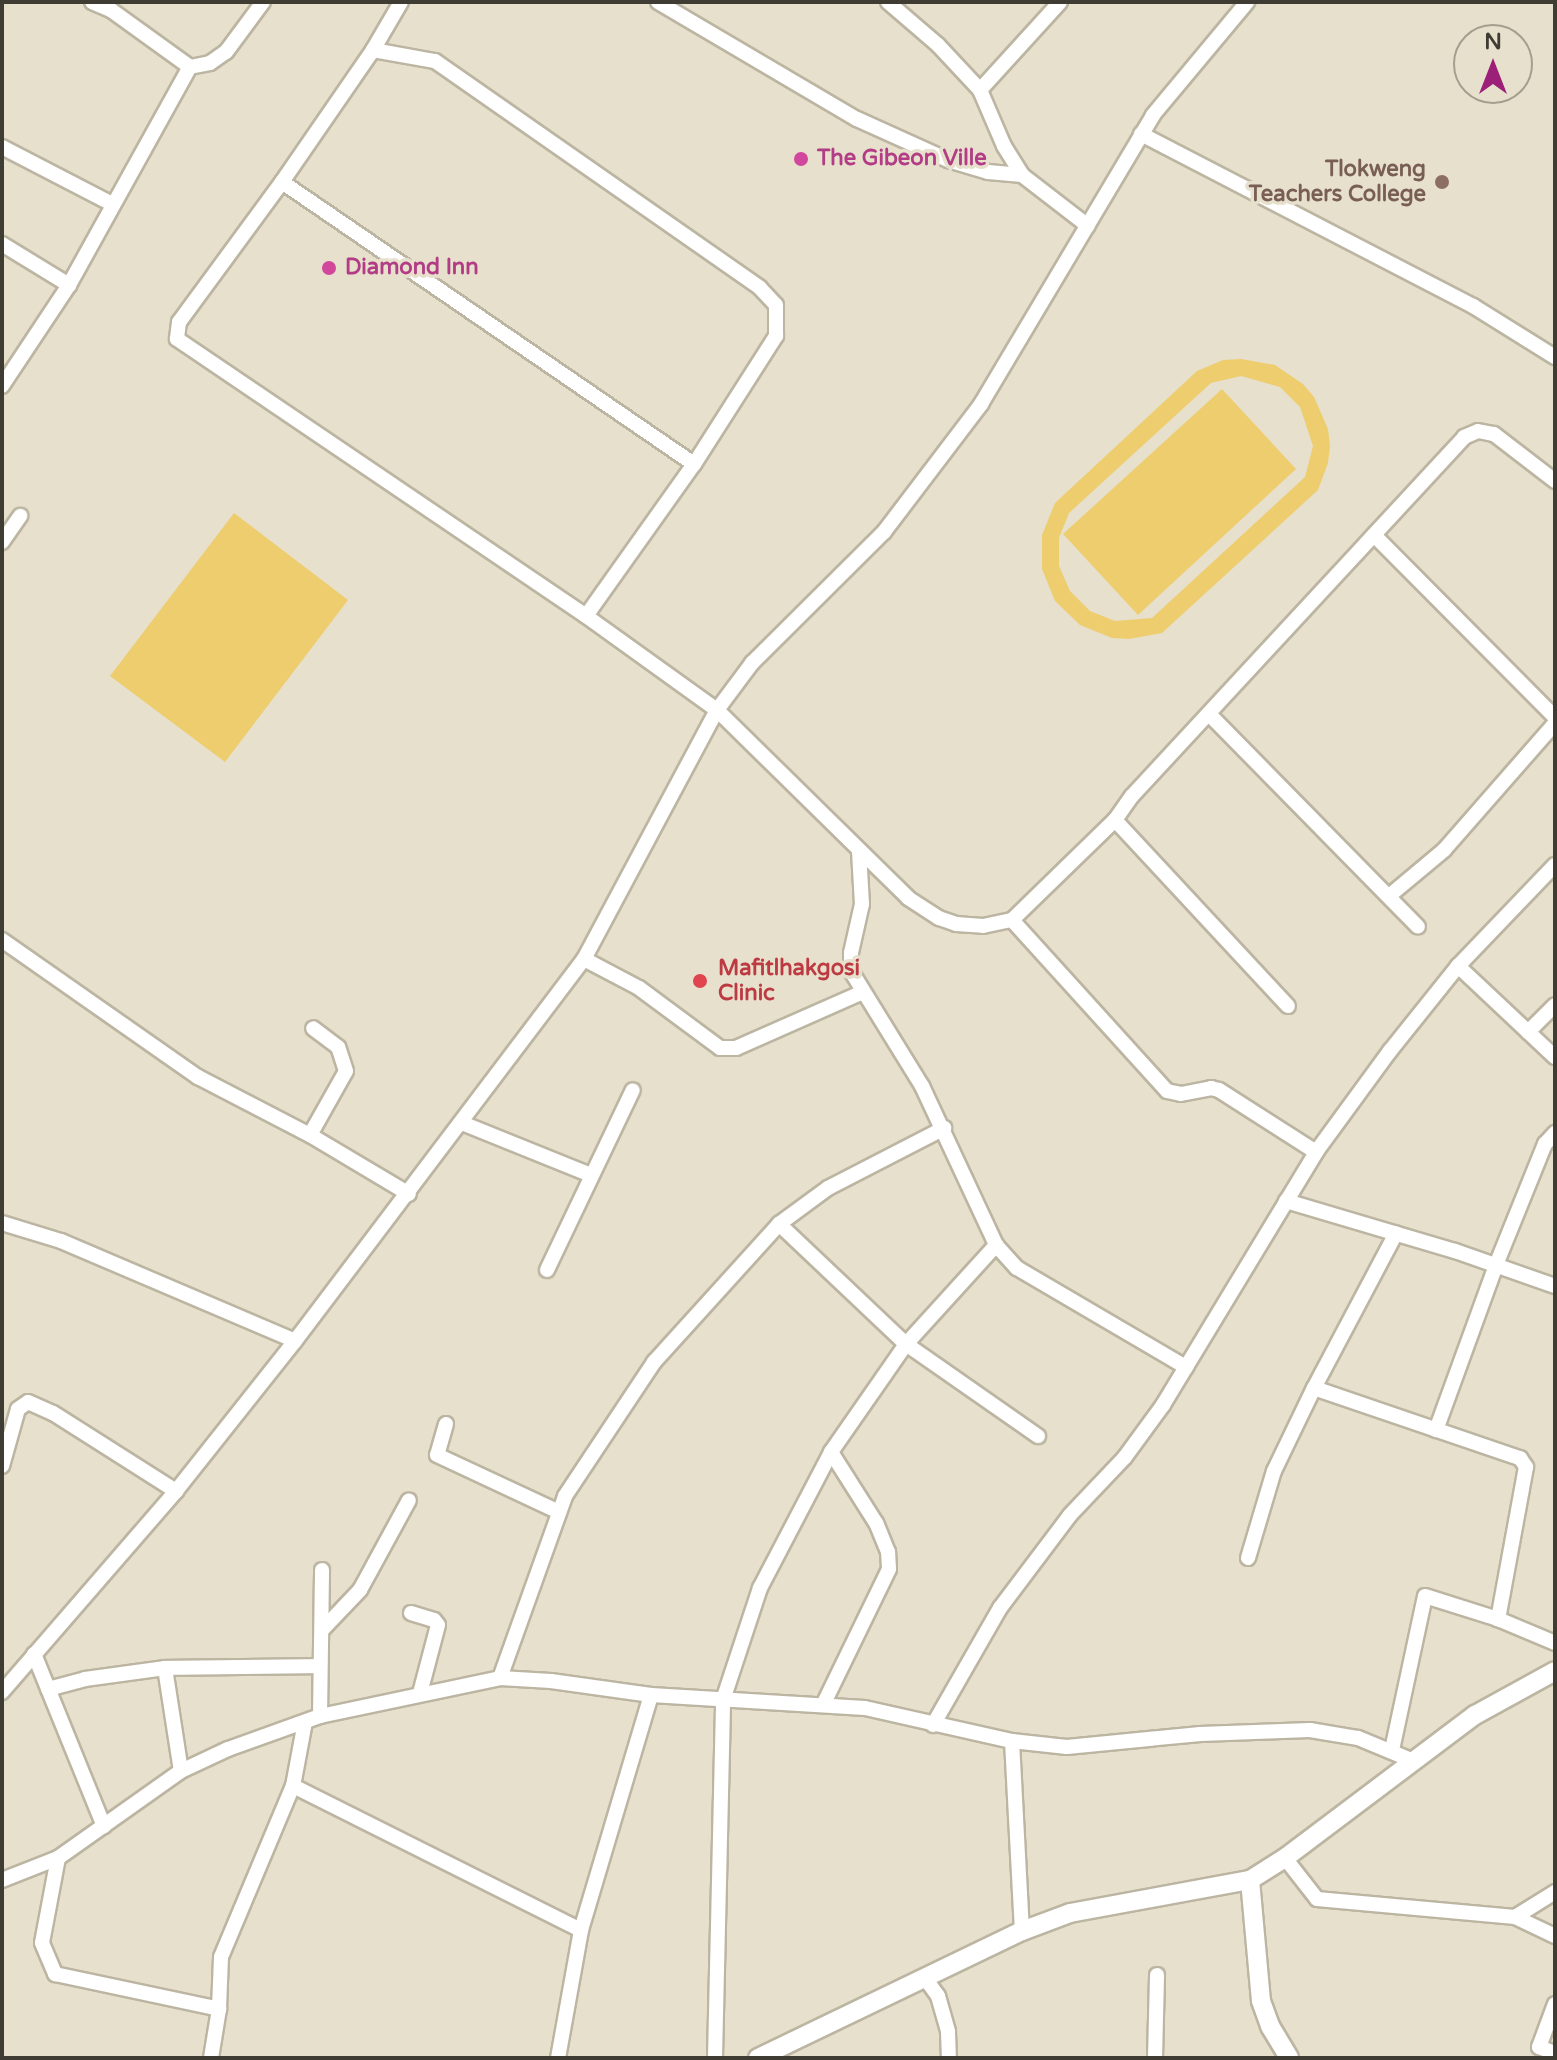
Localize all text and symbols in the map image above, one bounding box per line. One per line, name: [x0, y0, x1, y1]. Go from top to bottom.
north arrow: [1453, 24, 1533, 104]
text: N: [1484, 29, 1502, 55]
place label: The Gibeon Ville: [817, 146, 987, 172]
marker: The Gibeon Ville: [792, 150, 810, 168]
place label: Tlokweng Teachers College: [1249, 156, 1426, 208]
marker: Tlokweng Teachers College: [1433, 173, 1451, 191]
place label: Diamond Inn: [345, 255, 479, 281]
marker: Diamond Inn: [320, 259, 338, 277]
place label: Mafitlhakgosi Clinic: [718, 955, 860, 1006]
marker: Mafitlhakgosi Clinic: [689, 970, 711, 992]

